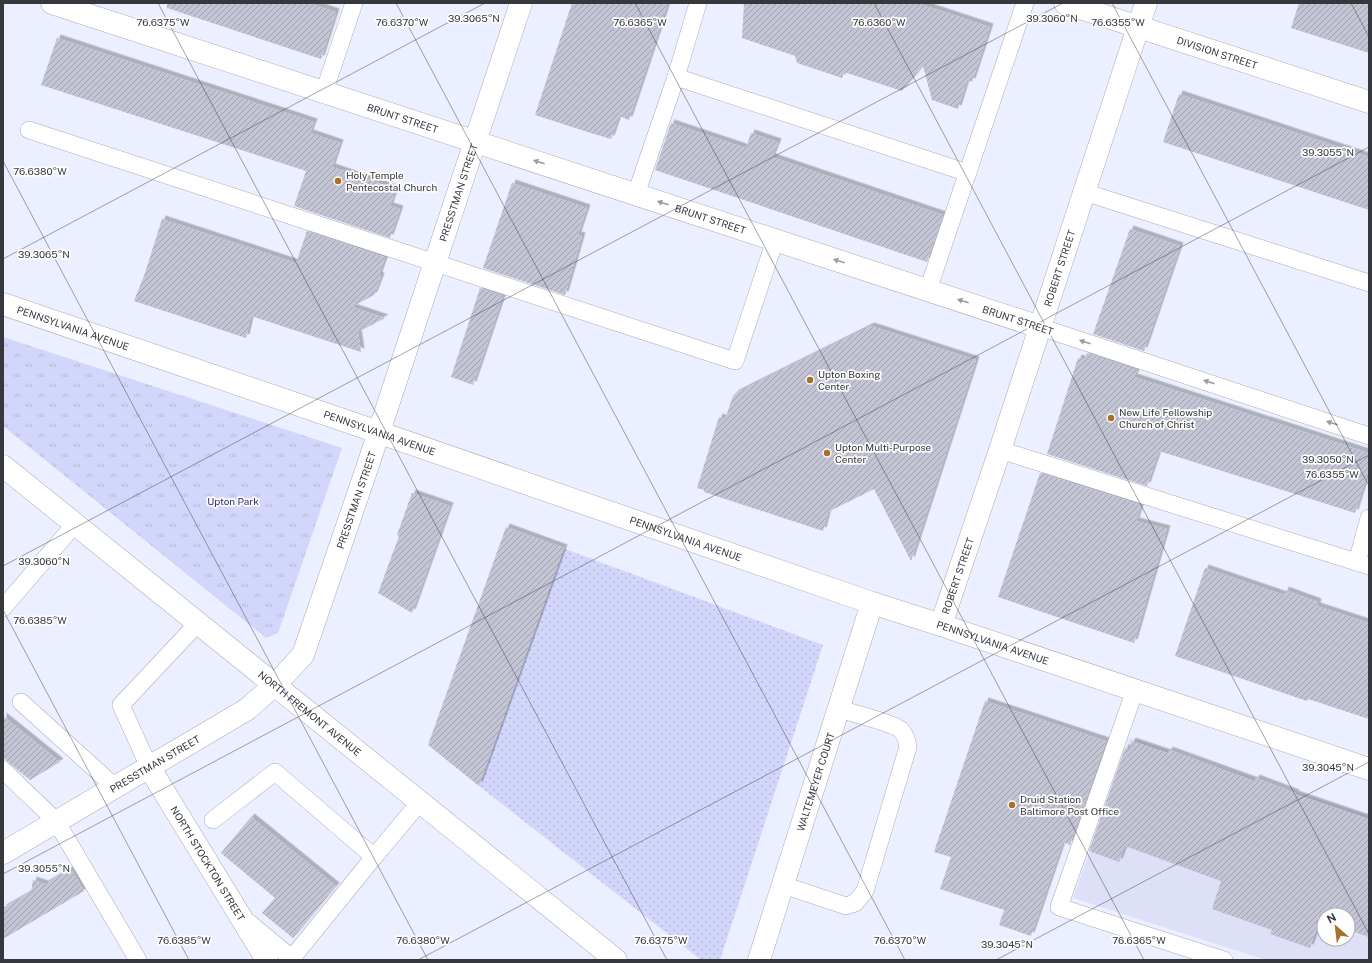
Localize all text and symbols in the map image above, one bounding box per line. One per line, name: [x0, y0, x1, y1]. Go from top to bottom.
text: 39.3065°N: [448, 12, 500, 24]
text: 39.3060°N: [1026, 12, 1078, 24]
text: 76.6375°W: [136, 16, 190, 28]
text: 76.6370°W: [376, 16, 429, 28]
text: 76.6365°W: [613, 16, 667, 28]
text: 76.6360°W: [852, 16, 906, 28]
text: 76.6355°W: [1091, 16, 1145, 28]
street label: DIVISION STREET: [1175, 34, 1259, 71]
street label: BRUNT STREET: [366, 101, 440, 135]
street label: PRESSTMAN STREET: [436, 142, 480, 243]
text: 39.3055°N: [1302, 146, 1354, 158]
one-way arrow: [533, 159, 545, 165]
text: 76.6380°W: [13, 165, 67, 177]
place label: Holy Temple Pentecostal Church: [346, 169, 437, 193]
marker: Holy Temple Pentecostal Church: [333, 176, 343, 186]
one-way arrow: [656, 199, 668, 205]
street label: BRUNT STREET: [673, 202, 748, 236]
street label: ROBERT STREET: [1041, 228, 1078, 308]
text: 39.3065°N: [18, 248, 70, 260]
one-way arrow: [833, 258, 845, 264]
one-way arrow: [956, 298, 968, 304]
street label: PENNSYLVANIA AVENUE: [15, 303, 131, 353]
street label: BRUNT STREET: [981, 303, 1055, 337]
one-way arrow: [1079, 339, 1091, 345]
place label: Upton Boxing Center: [818, 368, 881, 392]
marker: Upton Boxing Center: [805, 375, 815, 385]
one-way arrow: [1202, 379, 1214, 385]
place label: New Life Fellowship Church of Christ: [1119, 406, 1212, 430]
street label: PENNSYLVANIA AVENUE: [322, 408, 437, 458]
marker: New Life Fellowship Church of Christ: [1106, 413, 1116, 423]
one-way arrow: [1326, 420, 1338, 426]
place label: Upton Multi-Purpose Center: [835, 441, 932, 465]
marker: Upton Multi-Purpose Center: [822, 448, 832, 458]
street label: PRESSTMAN STREET: [334, 450, 378, 551]
text: 39.3050°N: [1302, 453, 1354, 465]
text: 76.6355°W: [1305, 468, 1359, 480]
park label: Upton Park: [207, 495, 259, 507]
street label: PENNSYLVANIA AVENUE: [628, 514, 743, 564]
street label: ROBERT STREET: [939, 536, 976, 616]
text: 39.3060°N: [18, 555, 70, 567]
text: 76.6385°W: [13, 614, 67, 626]
street label: PENNSYLVANIA AVENUE: [935, 618, 1050, 667]
street label: NORTH FREMONT AVENUE: [256, 668, 364, 758]
street label: WALTEMEYER COURT: [794, 731, 837, 833]
street label: PRESSTMAN STREET: [107, 733, 202, 795]
text: 39.3045°N: [1302, 761, 1354, 773]
place label: Druid Station Baltimore Post Office: [1020, 793, 1119, 817]
marker: Druid Station Baltimore Post Office: [1007, 800, 1017, 810]
street label: NORTH STOCKTON STREET: [168, 804, 248, 923]
text: 39.3055°N: [18, 862, 70, 874]
north arrow: [1316, 907, 1356, 947]
text: N: [1325, 911, 1338, 925]
text: 76.6385°W: [157, 934, 211, 946]
text: 76.6380°W: [396, 934, 450, 946]
text: 76.6375°W: [634, 934, 688, 946]
text: 76.6370°W: [874, 934, 927, 946]
text: 76.6365°W: [1112, 934, 1166, 946]
text: 39.3045°N: [981, 938, 1033, 950]

